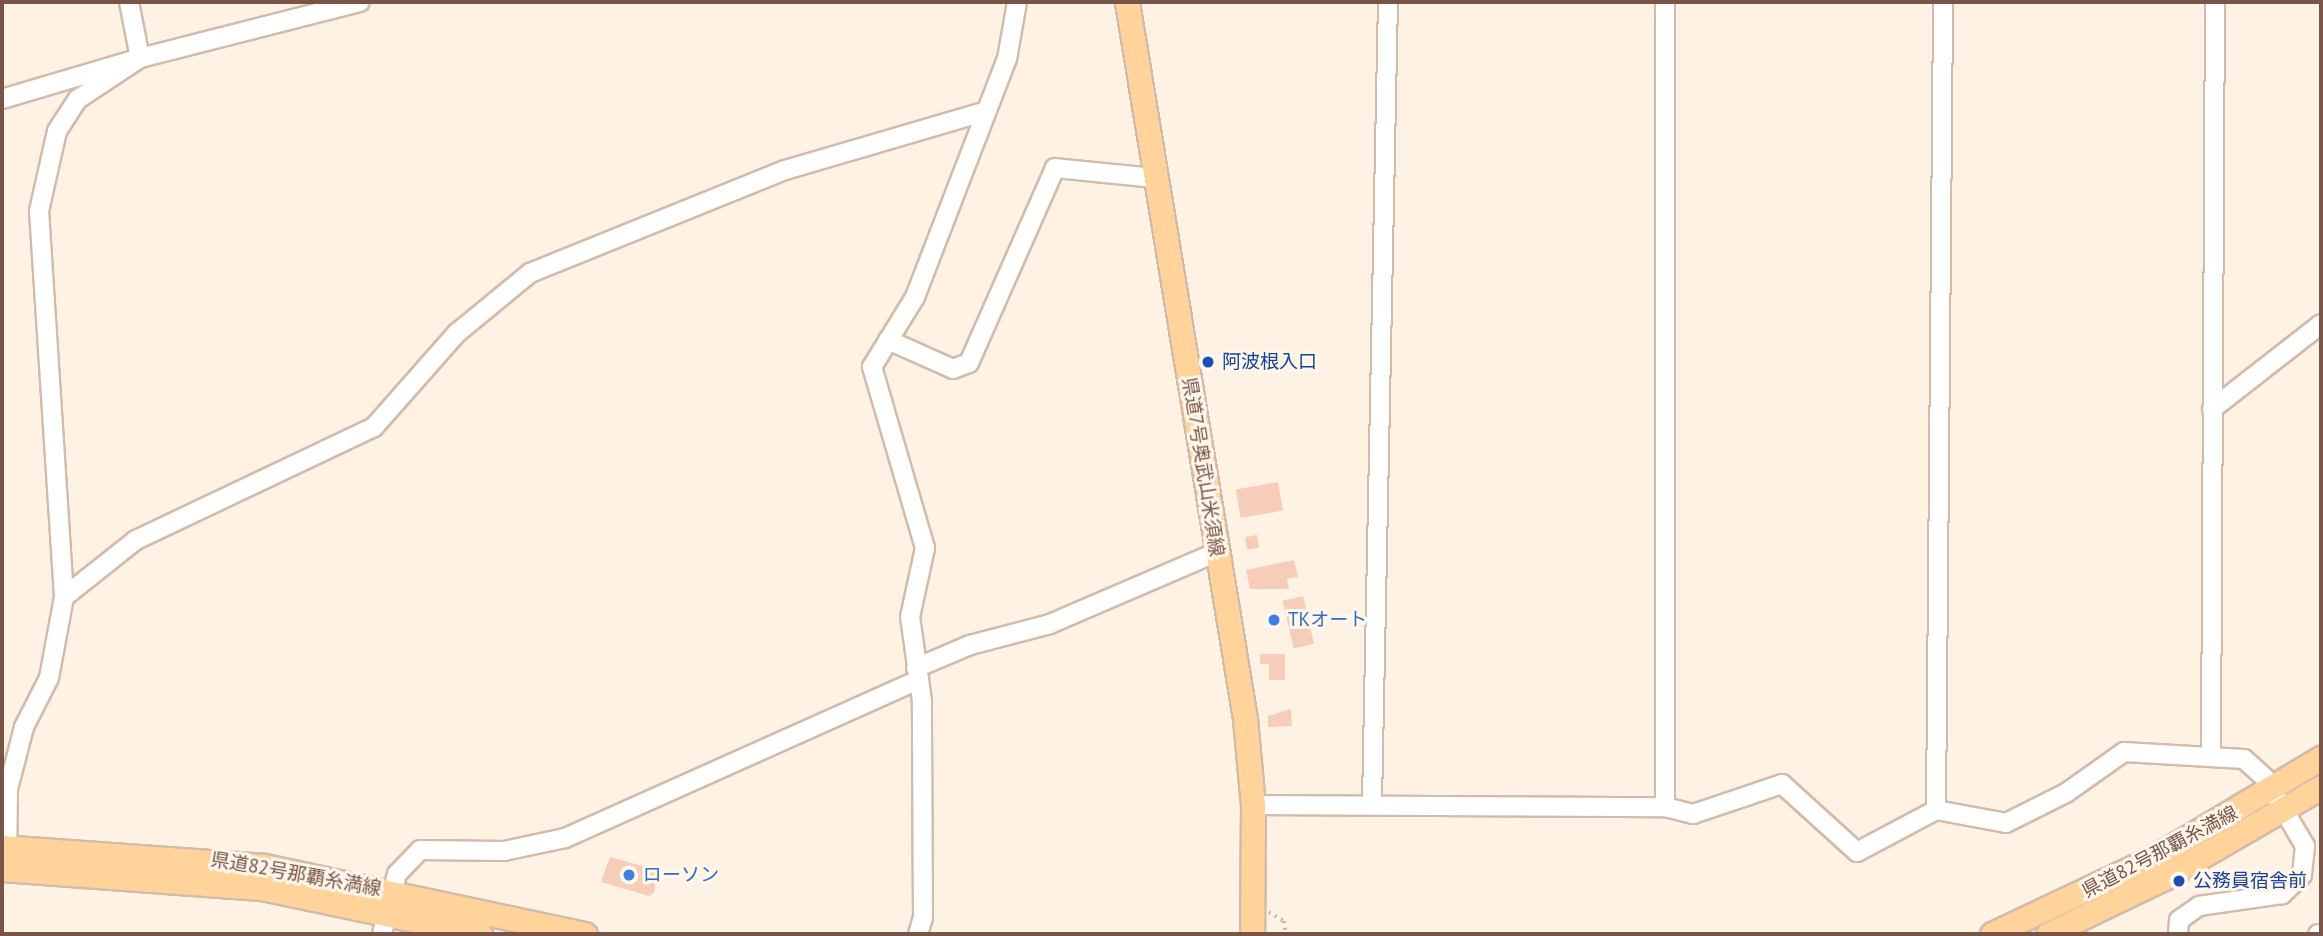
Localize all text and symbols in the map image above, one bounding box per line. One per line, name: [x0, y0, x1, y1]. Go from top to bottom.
place label: 阿波根入口: [1222, 351, 1317, 373]
marker: 阿波根入口: [1200, 354, 1216, 370]
street label: 県道7号奥武山米須線: [1178, 376, 1228, 558]
place label: TKオート: [1288, 609, 1367, 631]
marker: TKオート: [1266, 612, 1282, 628]
street label: 県道82号那覇糸満線: [2078, 801, 2242, 903]
street label: 県道82号那覇糸満線: [209, 848, 383, 900]
place label: ローソン: [643, 864, 719, 886]
marker: ローソン: [621, 867, 637, 883]
place label: 公務員宿舎前: [2193, 870, 2307, 892]
marker: 公務員宿舎前: [2171, 873, 2187, 889]

